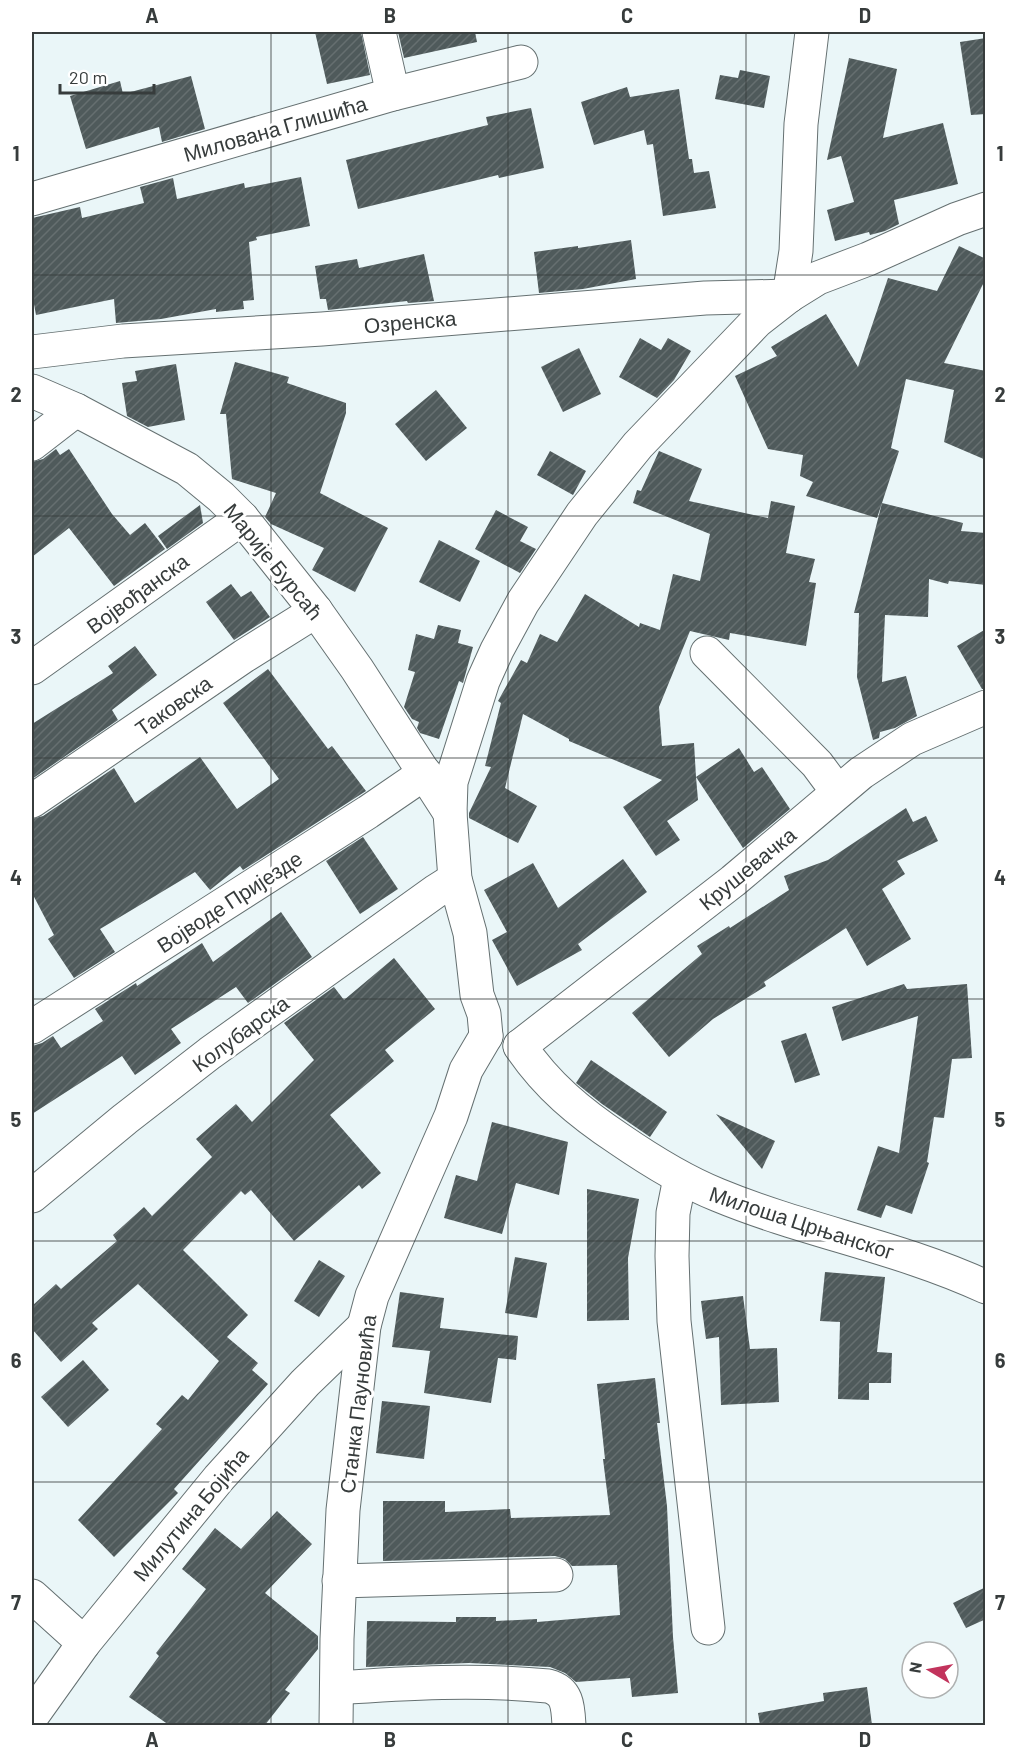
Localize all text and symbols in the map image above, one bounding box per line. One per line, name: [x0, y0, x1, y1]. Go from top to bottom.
text: A: [145, 3, 159, 27]
text: B: [384, 3, 396, 27]
text: C: [621, 3, 633, 27]
text: D: [859, 3, 871, 27]
scale bar: [60, 57, 154, 95]
text: 20 m: [69, 66, 107, 88]
street label: Милована Глишића: [180, 90, 370, 166]
text: 1: [12, 141, 20, 165]
text: 1: [996, 141, 1004, 165]
street label: Озренска: [363, 304, 458, 337]
text: 2: [10, 382, 22, 406]
text: 2: [994, 382, 1006, 406]
street label: Марије Бурсаћ: [219, 498, 329, 624]
street label: Војвођанска: [81, 548, 193, 638]
text: 3: [11, 624, 21, 648]
text: 3: [995, 624, 1005, 648]
street label: Таковска: [130, 670, 216, 740]
street label: Крушевачка: [694, 821, 801, 915]
street label: Војводе Пријезде: [152, 845, 306, 957]
text: 4: [10, 865, 22, 889]
text: 4: [994, 865, 1006, 889]
street label: Колубарска: [187, 989, 293, 1076]
text: 5: [11, 1107, 22, 1131]
text: 5: [995, 1107, 1006, 1131]
street label: Милоша Црњанског: [706, 1180, 898, 1264]
street label: Станка Пауновића: [334, 1313, 380, 1495]
text: 6: [11, 1348, 22, 1372]
text: 6: [995, 1348, 1006, 1372]
street label: Милутина Бојића: [127, 1442, 253, 1586]
text: 7: [11, 1590, 21, 1614]
text: 7: [995, 1590, 1005, 1614]
north arrow: [900, 1640, 960, 1700]
text: N: [904, 1660, 925, 1674]
text: A: [145, 1727, 159, 1751]
text: B: [384, 1727, 396, 1751]
text: C: [621, 1727, 633, 1751]
text: D: [859, 1727, 871, 1751]

